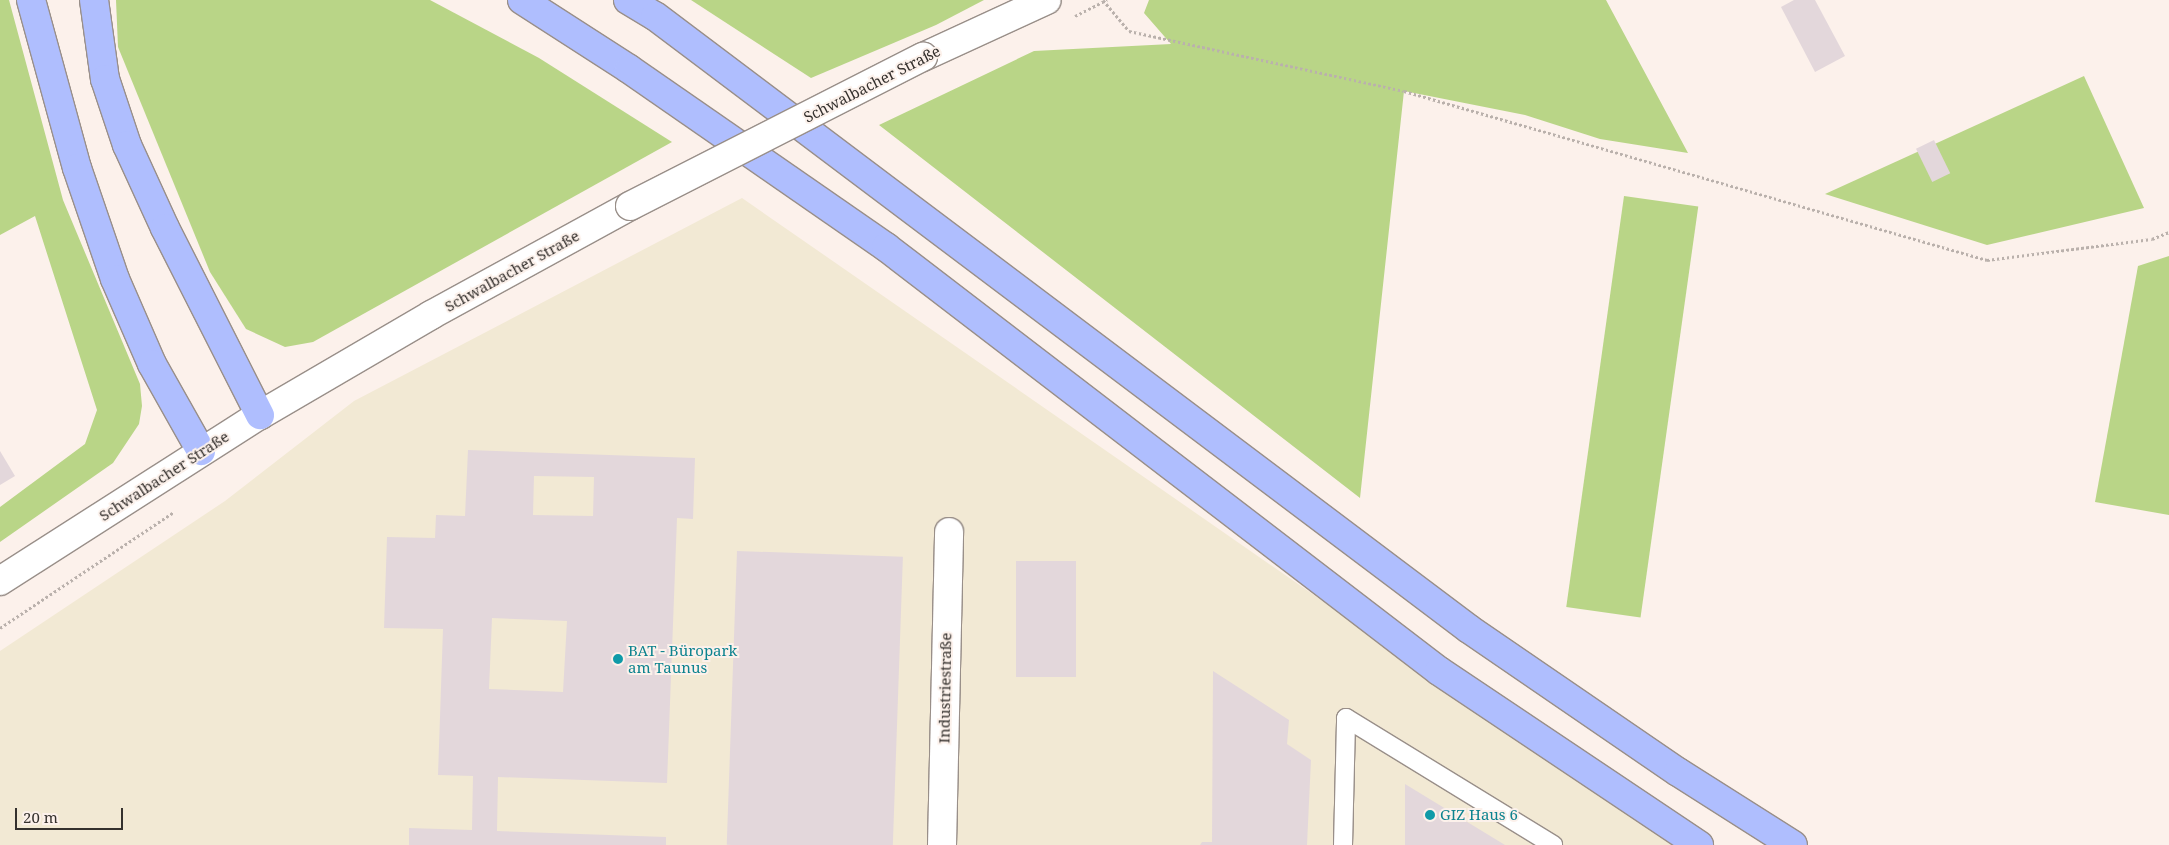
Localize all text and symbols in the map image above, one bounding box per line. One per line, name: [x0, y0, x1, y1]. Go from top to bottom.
street label: Schwalbacher Straße: [801, 42, 943, 126]
street label: Schwalbacher Straße: [442, 227, 582, 315]
street label: Schwalbacher Straße: [96, 427, 232, 525]
street label: Industriestraße: [935, 632, 955, 744]
place label: BAT - Büropark am Taunus: [628, 641, 737, 676]
marker: BAT - Büropark am Taunus: [612, 653, 624, 665]
scale bar: [18, 798, 125, 830]
place label: GIZ Haus 6: [1440, 806, 1518, 824]
text: 20 m: [23, 807, 58, 827]
marker: GIZ Haus 6: [1424, 809, 1436, 821]

